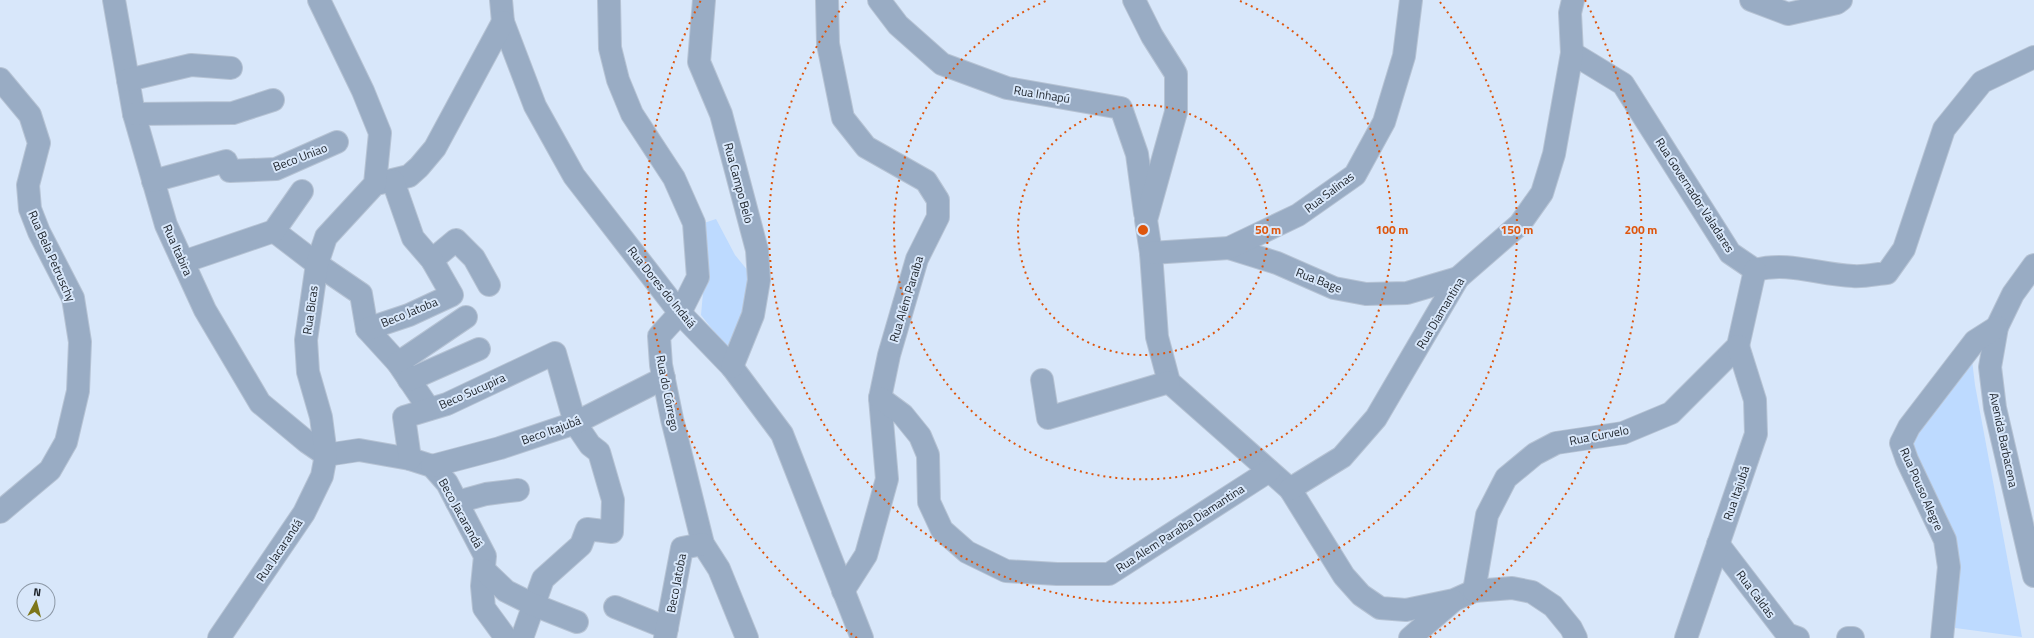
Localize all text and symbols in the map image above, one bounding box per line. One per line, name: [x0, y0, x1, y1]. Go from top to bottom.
street label: Rua Inhapú: [1012, 80, 1072, 108]
street label: Rua Governador Valadares: [1651, 134, 1739, 256]
street label: Beco Uniao: [270, 138, 330, 176]
street label: Rua Campo Belo: [719, 141, 759, 225]
street label: Rua Salinas: [1300, 167, 1358, 217]
street label: Rua Bela Petruschy: [23, 207, 81, 305]
text: 50 m: [1255, 220, 1281, 239]
text: 100 m: [1376, 220, 1408, 239]
text: 150 m: [1501, 220, 1533, 239]
text: 200 m: [1625, 220, 1657, 239]
street label: Rua Itabira: [158, 221, 198, 279]
centre of rings: [1136, 223, 1150, 237]
street label: Rua Dores do Indaiá: [623, 242, 701, 332]
street label: Rua Além Paraíba: [884, 254, 928, 344]
street label: Rua Bage: [1293, 263, 1345, 297]
street label: Rua Diamantina: [1411, 274, 1469, 352]
street label: Rua Bicas: [297, 284, 323, 336]
street label: Beco Jatoba: [378, 292, 440, 332]
street label: Rua do Córrego: [651, 353, 685, 433]
street label: Beco Sucupira: [436, 368, 508, 414]
street label: Avenida Barbacena: [1985, 391, 2023, 489]
street label: Beco Itajubá: [519, 410, 583, 450]
street label: Rua Curvelo: [1568, 420, 1630, 450]
street label: Rua Pouso Alegre: [1895, 444, 1949, 534]
street label: Rua Itajubá: [1718, 463, 1754, 523]
street label: Beco Jacarandá: [434, 475, 488, 551]
street label: Rua Alem Paraíba Diamantina: [1112, 479, 1248, 577]
street label: Rua Jacarandá: [251, 515, 307, 585]
street label: Beco Jatoba: [661, 552, 691, 614]
street label: Rua Caldas: [1732, 566, 1781, 622]
north arrow: [16, 582, 56, 622]
text: N: [32, 584, 42, 600]

